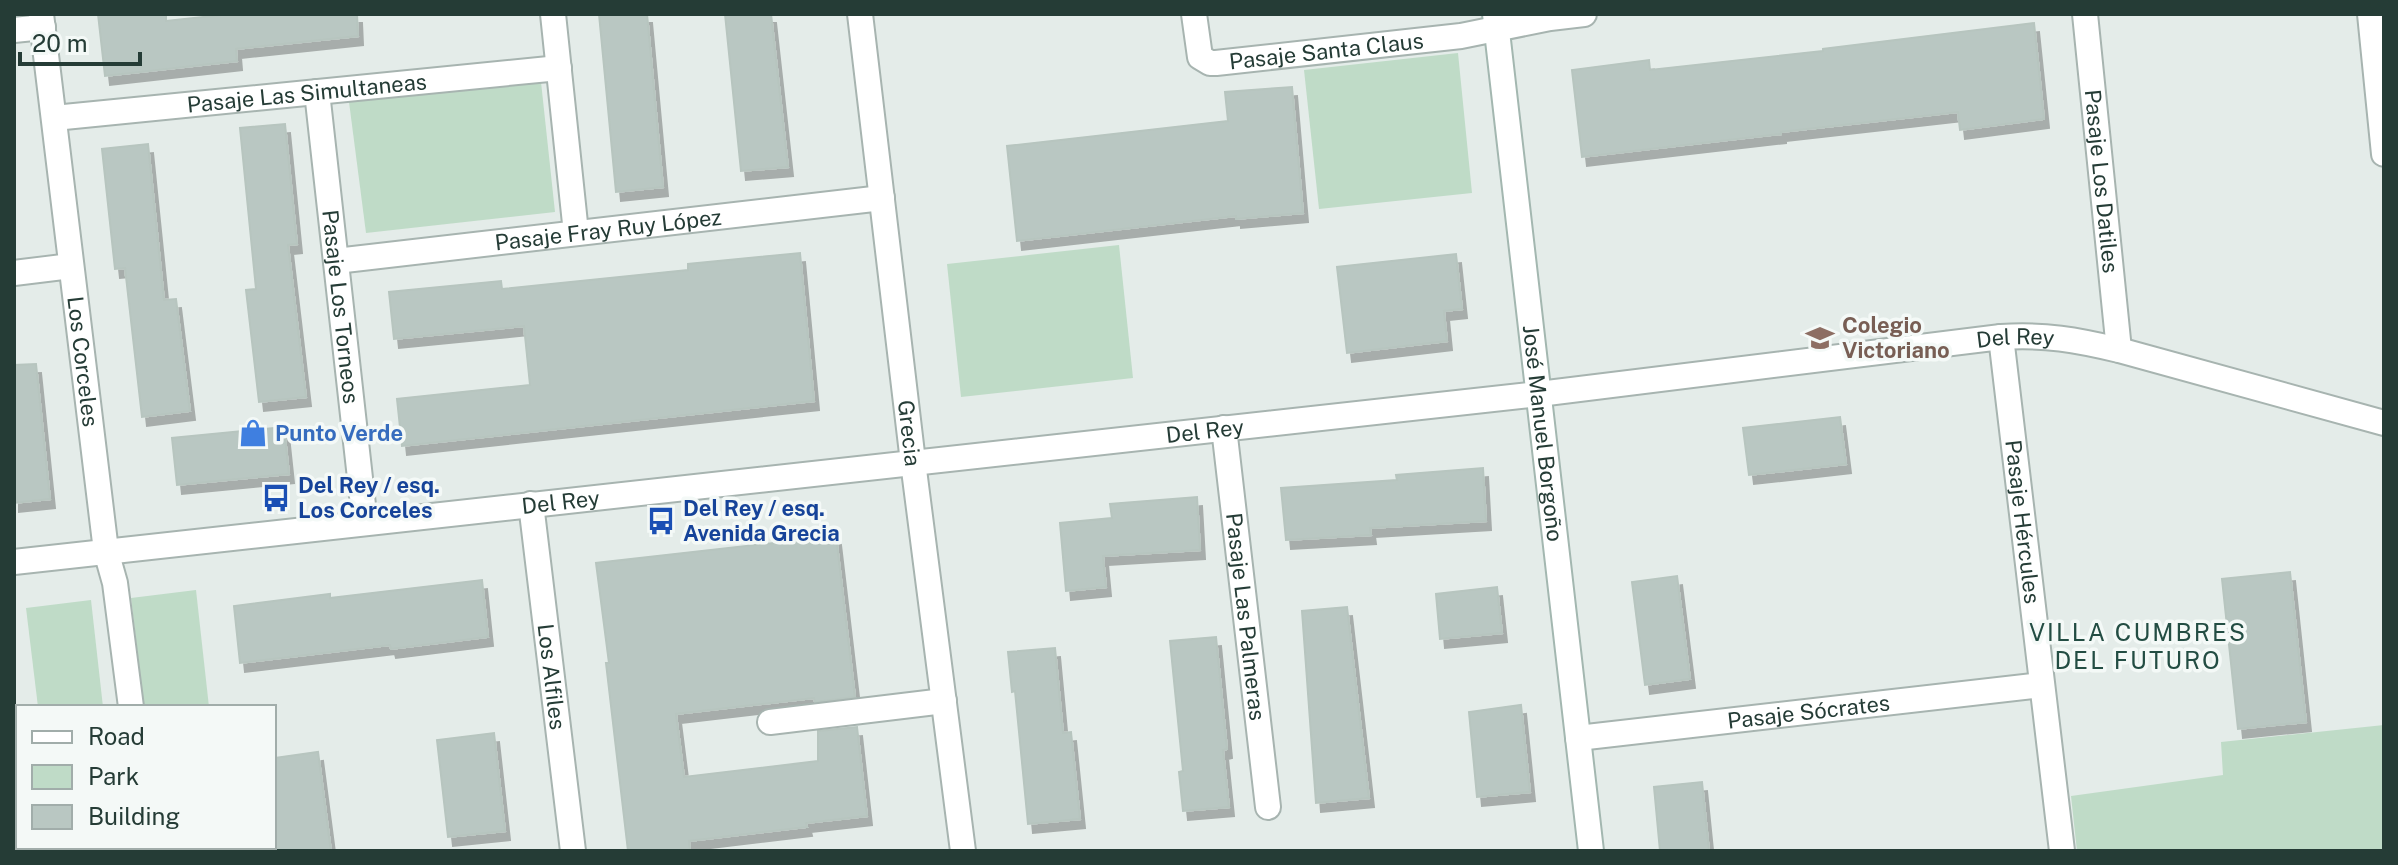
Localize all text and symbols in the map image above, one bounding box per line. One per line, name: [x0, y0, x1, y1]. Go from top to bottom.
scale bar: [20, 16, 140, 66]
street label: Pasaje Santa Claus: [1228, 27, 1425, 74]
text: 20 m: [32, 29, 88, 57]
street label: Pasaje Las Simultaneas: [186, 68, 428, 118]
street label: Pasaje Los Datiles: [2080, 88, 2124, 274]
street label: Pasaje Fray Ruy López: [493, 204, 723, 256]
street label: Pasaje Los Torneos: [317, 208, 365, 405]
street label: Los Corceles: [62, 295, 104, 428]
place label: Colegio Victoriano: [1842, 312, 1950, 363]
school or university icon: Colegio Victoriano: [1805, 323, 1835, 353]
street label: Del Rey: [1975, 323, 2056, 353]
street label: José Manuel Borgoño: [1518, 324, 1568, 543]
street label: Grecia: [893, 399, 926, 468]
street label: Del Rey: [1164, 414, 1245, 448]
shop icon: Punto Verde: [238, 418, 268, 448]
place label: Punto Verde: [275, 420, 403, 446]
street label: Pasaje Hércules: [2000, 438, 2046, 605]
place label: Del Rey / esq. Los Corceles: [298, 472, 440, 523]
bus stop icon: Del Rey / esq. Los Corceles: [261, 483, 291, 513]
street label: Del Rey: [520, 485, 601, 519]
place label: Del Rey / esq. Avenida Grecia: [683, 495, 840, 546]
bus stop icon: Del Rey / esq. Avenida Grecia: [646, 506, 676, 536]
street label: Pasaje Las Palmeras: [1221, 511, 1271, 722]
district label: VILLA CUMBRES DEL FUTURO: [2029, 618, 2247, 674]
street label: Los Alfiles: [533, 622, 571, 731]
street label: Pasaje Sócrates: [1726, 689, 1891, 734]
legend: [16, 705, 276, 849]
text: Road: [88, 722, 145, 750]
text: Park: [88, 762, 139, 790]
text: Building: [88, 802, 180, 830]

